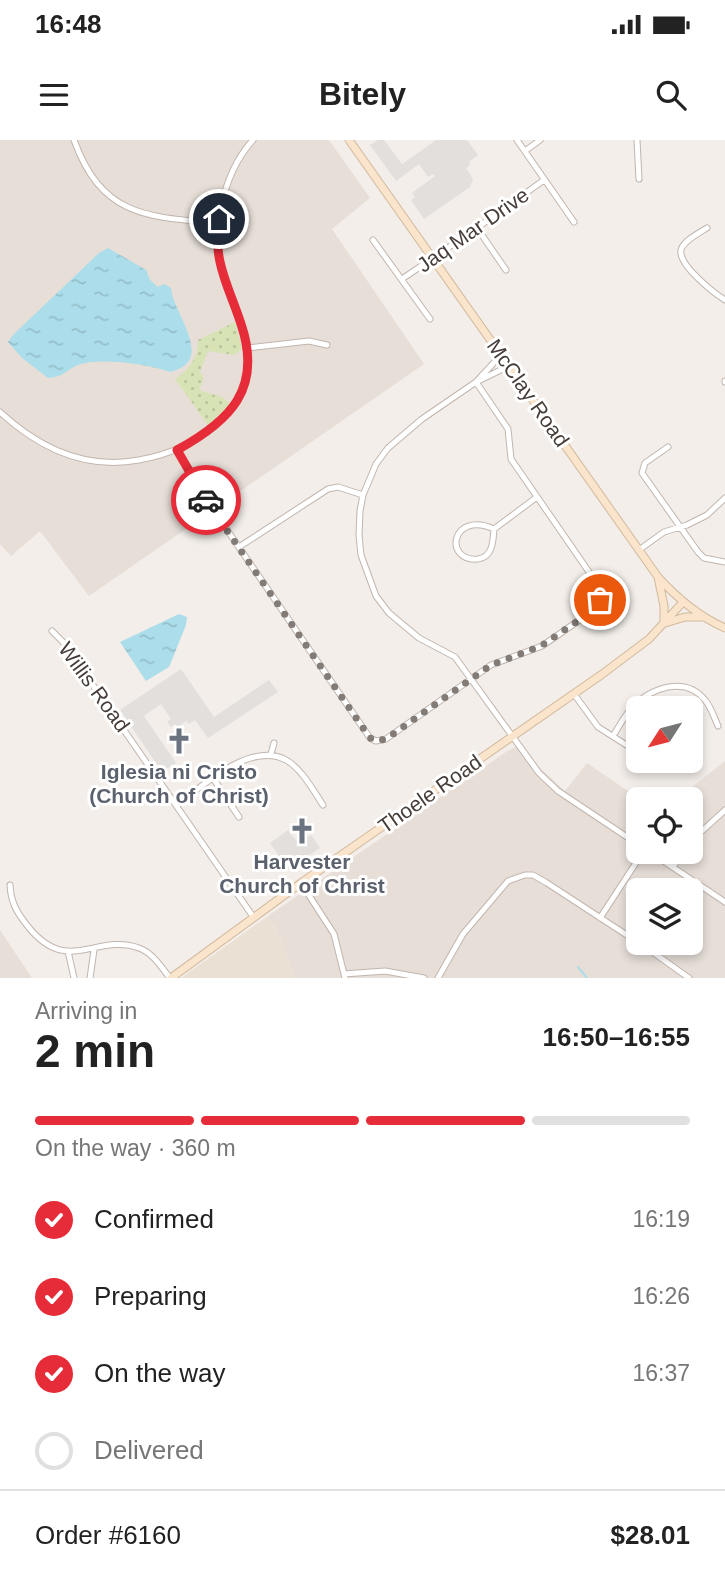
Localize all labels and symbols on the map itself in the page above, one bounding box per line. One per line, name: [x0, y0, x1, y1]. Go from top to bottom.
street label: Jaq Mar Drive: [413, 183, 533, 276]
pin: [189, 189, 249, 249]
street label: McClay Road: [483, 334, 574, 451]
courier: [171, 465, 241, 535]
pin: [570, 570, 630, 630]
street label: Willis Road: [54, 637, 135, 736]
north arrow: [626, 696, 704, 774]
church icon: Iglesia ni Cristo (Church of Christ): [164, 726, 194, 756]
street label: Thoele Road: [374, 750, 486, 837]
place label: Iglesia ni Cristo (Church of Christ): [89, 760, 269, 807]
church icon: Harvester Church of Christ: [287, 816, 317, 846]
place label: Harvester Church of Christ: [219, 850, 385, 897]

